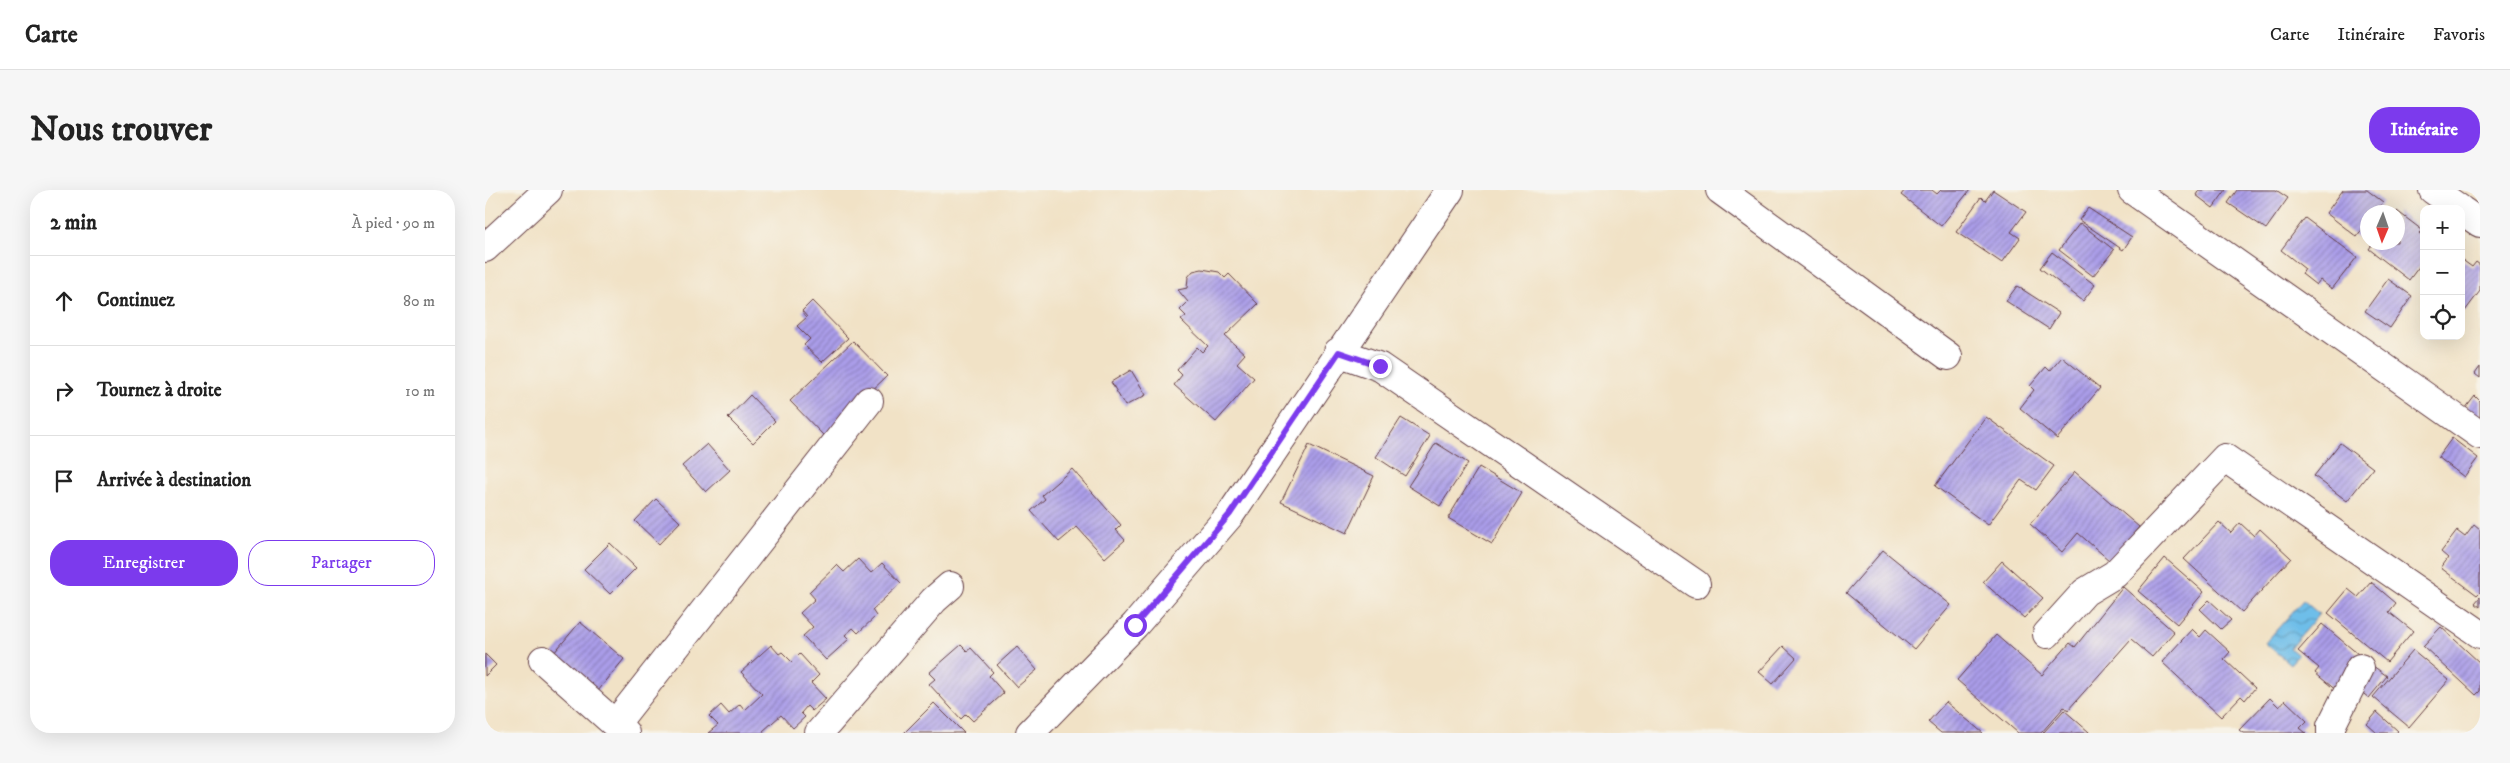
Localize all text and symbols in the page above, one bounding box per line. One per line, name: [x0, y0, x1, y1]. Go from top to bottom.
text: Carte: [25, 20, 78, 50]
text: Carte: [2270, 24, 2310, 46]
text: Itinéraire: [2338, 24, 2405, 46]
text: Favoris: [2433, 24, 2485, 46]
button: Itinéraire: [2369, 107, 2480, 153]
text: Nous trouver: [30, 108, 212, 152]
north arrow: [2360, 205, 2405, 250]
map controls: [2420, 205, 2465, 340]
button: +: [2420, 205, 2465, 250]
text: 2 min: [50, 210, 97, 236]
text: À pied · 90 m: [352, 213, 435, 233]
button: −: [2420, 250, 2465, 295]
icon: ahead: [50, 287, 78, 315]
text: Continuez: [97, 289, 175, 312]
text: 80 m: [403, 291, 435, 311]
button: locate: [2420, 295, 2465, 340]
route end: [1369, 355, 1392, 378]
icon: right: [50, 377, 78, 405]
text: Tournez à droite: [97, 379, 222, 402]
text: 10 m: [405, 381, 435, 401]
icon: arrive: [50, 467, 78, 495]
text: Arrivée à destination: [97, 469, 251, 492]
button: Enregistrer: [50, 540, 238, 586]
button: Partager: [248, 540, 435, 586]
route start: [1124, 614, 1147, 637]

